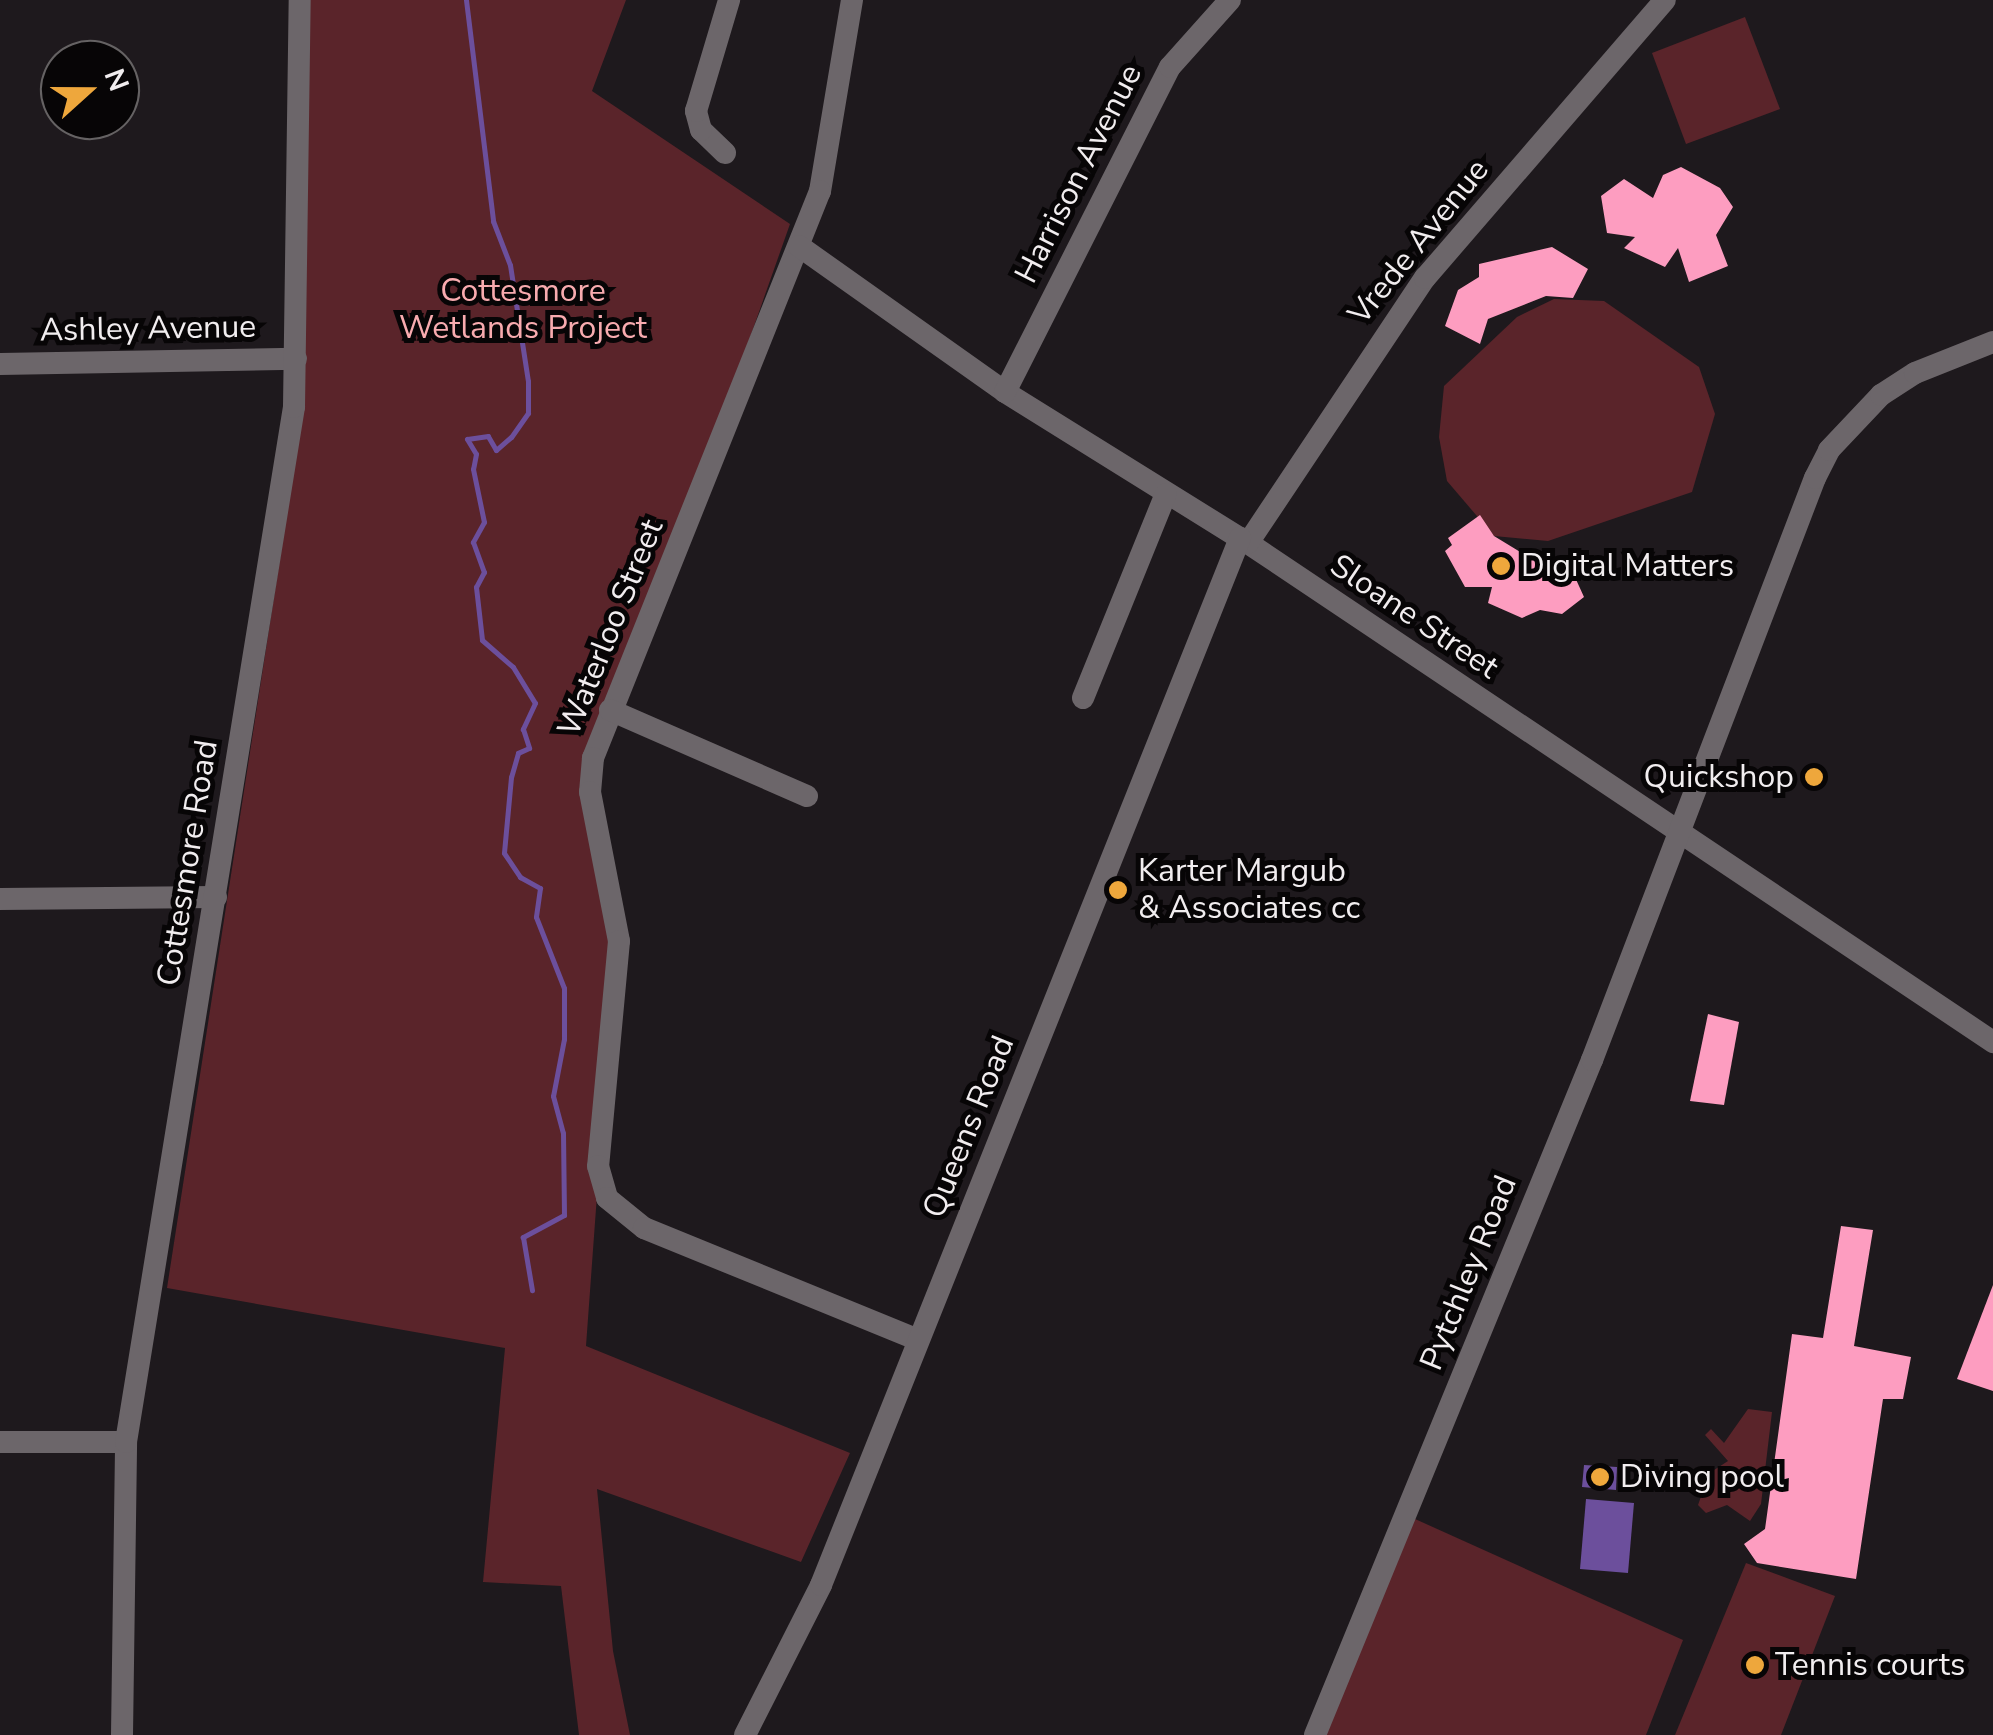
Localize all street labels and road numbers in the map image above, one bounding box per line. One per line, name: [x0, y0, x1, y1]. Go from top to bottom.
street label: Harrison Avenue: [1007, 58, 1151, 290]
street label: Vrede Avenue: [1341, 152, 1497, 332]
street label: Ashley Avenue: [39, 308, 257, 350]
street label: Waterloo Street: [550, 514, 672, 742]
street label: Sloane Street: [1323, 547, 1505, 687]
street label: Cottesmore Road: [150, 737, 226, 989]
street label: Queens Road: [915, 1030, 1023, 1224]
street label: Pytchley Road: [1413, 1170, 1525, 1376]

